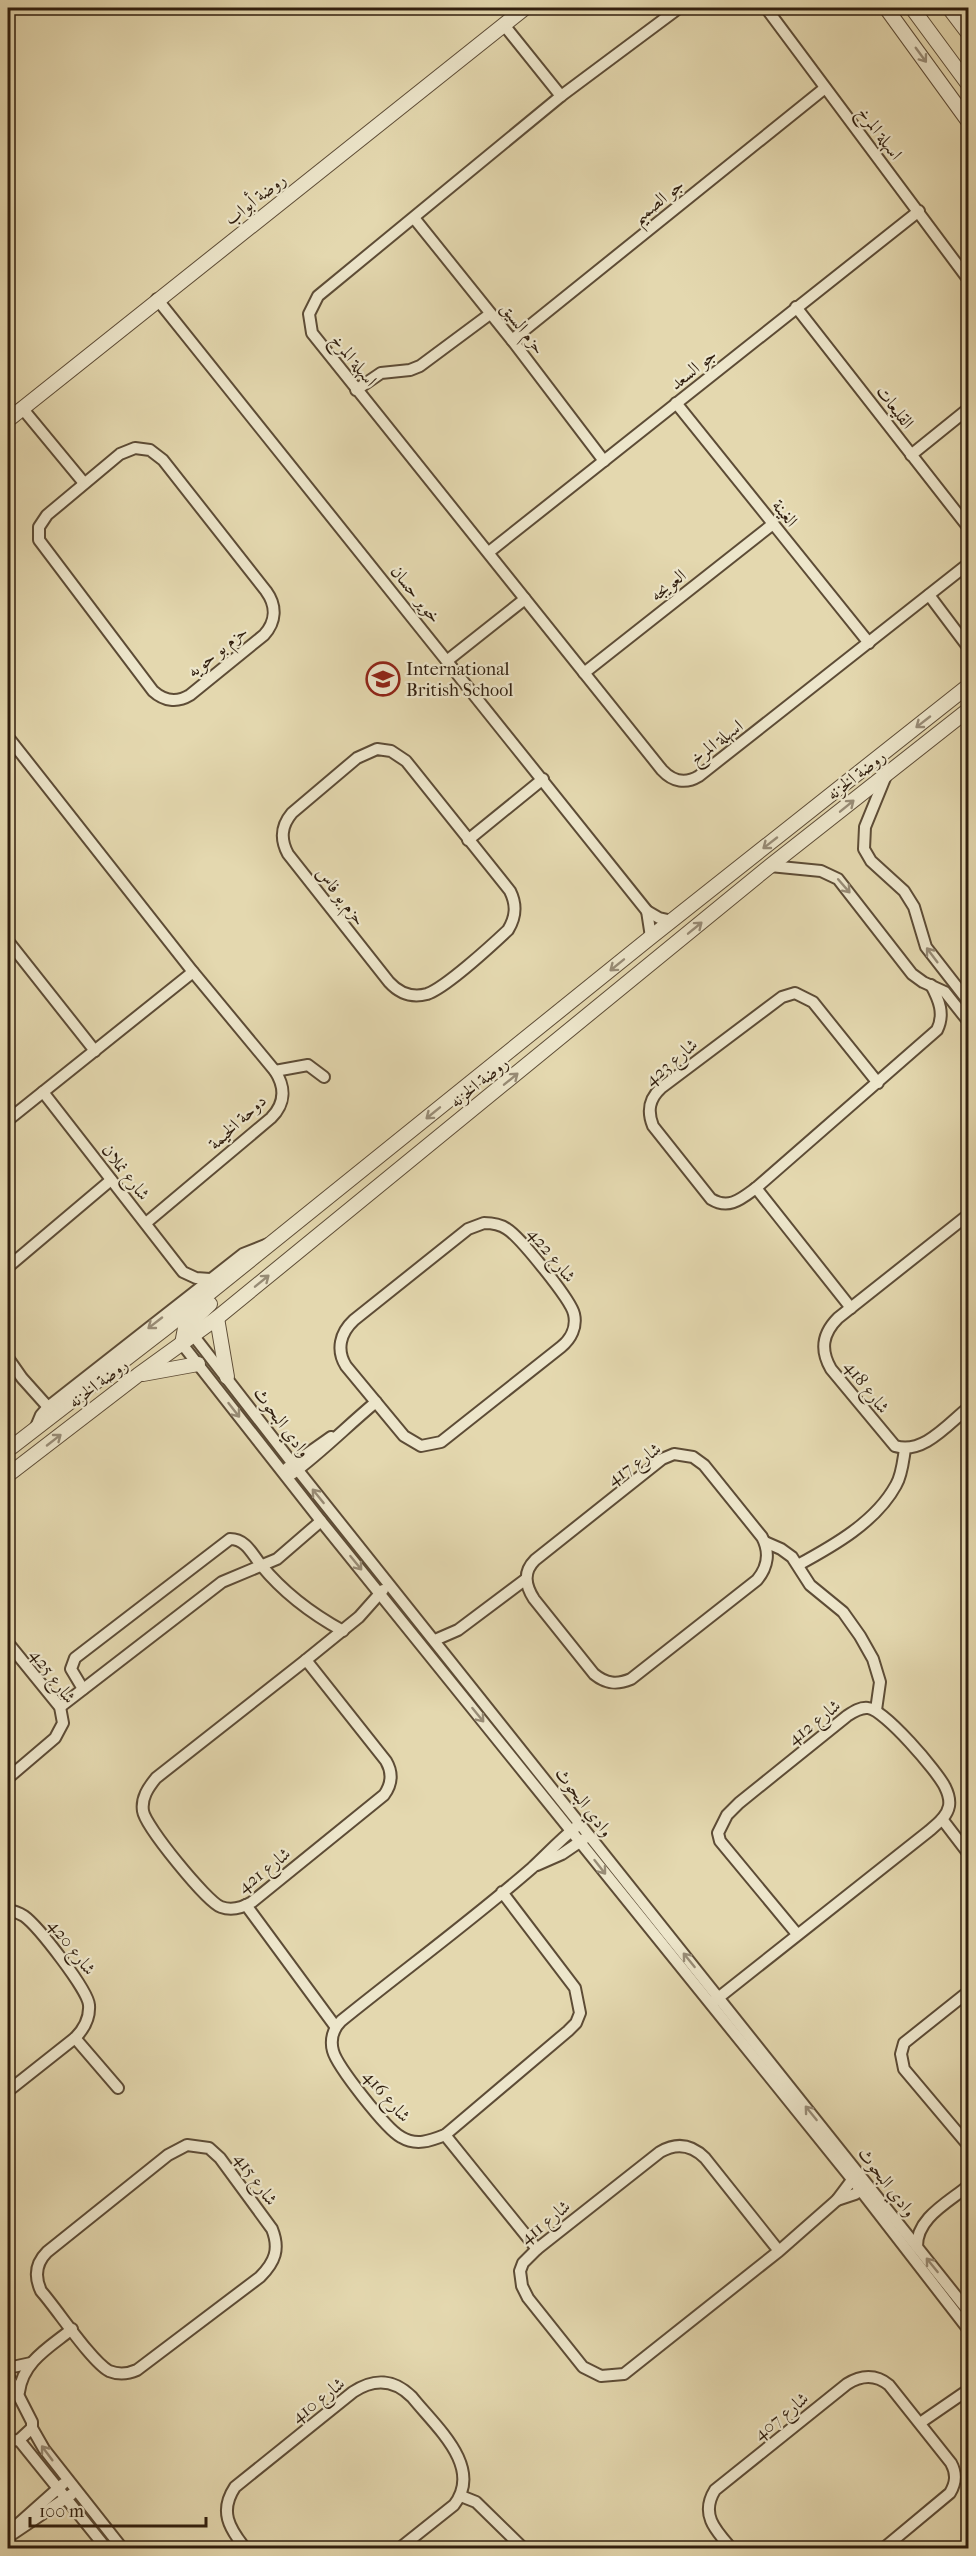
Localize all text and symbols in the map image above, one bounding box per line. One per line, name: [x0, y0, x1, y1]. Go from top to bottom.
one-way arrow: [915, 46, 927, 62]
street label: اسهلة المرخ: [849, 103, 906, 167]
street label: روضة أبواب: [219, 167, 290, 230]
street label: جو الصميم: [628, 174, 693, 234]
street label: حزم السيق: [492, 298, 549, 362]
street label: اسهلة المرخ: [322, 330, 381, 394]
street label: جو السعد: [666, 344, 721, 395]
street label: القليعات: [871, 381, 918, 433]
street label: الغينة: [767, 495, 802, 531]
street label: خوير حسان: [386, 561, 445, 627]
street label: العويجه: [646, 565, 690, 606]
street label: حزم بو حويه: [183, 621, 255, 686]
place label: International British School: [406, 659, 513, 701]
school or university icon: International British School: [365, 661, 401, 697]
one-way arrow: [915, 715, 931, 728]
street label: اسهلة المرخ: [686, 716, 750, 773]
street label: روضة الخزنه: [823, 746, 891, 806]
one-way arrow: [838, 800, 854, 813]
one-way arrow: [762, 837, 778, 850]
street label: حزم بو فاس: [307, 863, 370, 933]
one-way arrow: [837, 878, 850, 894]
one-way arrow: [687, 922, 703, 935]
one-way arrow: [926, 948, 939, 964]
one-way arrow: [609, 958, 625, 971]
street label: شارع 423: [641, 1034, 705, 1094]
street label: روضة الخزنه: [446, 1052, 513, 1113]
one-way arrow: [503, 1072, 519, 1085]
street label: دوحة الخيمة: [204, 1090, 271, 1154]
one-way arrow: [425, 1107, 441, 1120]
street label: شارع نملان: [94, 1140, 154, 1207]
street label: شارع 422: [520, 1224, 580, 1289]
one-way arrow: [254, 1275, 270, 1288]
one-way arrow: [147, 1316, 163, 1329]
street label: روضة الخزنه: [64, 1354, 133, 1413]
street label: شارع 418: [836, 1357, 894, 1420]
street label: وادي البحوث: [245, 1383, 315, 1464]
one-way arrow: [228, 1402, 241, 1418]
one-way arrow: [46, 1433, 62, 1446]
street label: شارع 417: [603, 1438, 668, 1494]
one-way arrow: [312, 1488, 325, 1504]
one-way arrow: [349, 1555, 362, 1571]
street label: شارع 425: [22, 1645, 80, 1710]
street label: شارع 412: [784, 1695, 847, 1753]
one-way arrow: [471, 1707, 485, 1722]
street label: وادي البحوث: [547, 1763, 617, 1844]
street label: شارع 421: [234, 1843, 297, 1901]
one-way arrow: [594, 1859, 607, 1875]
street label: شارع 420: [40, 1915, 100, 1982]
one-way arrow: [683, 1953, 696, 1969]
street label: شارع 416: [355, 2066, 415, 2129]
one-way arrow: [804, 2105, 817, 2121]
street label: وادي البحوث: [850, 2143, 920, 2224]
street label: شارع 415: [226, 2149, 282, 2212]
street label: شارع 411: [516, 2196, 577, 2252]
one-way arrow: [925, 2258, 939, 2273]
street label: شارع 410: [287, 2373, 352, 2431]
street label: شارع 407: [750, 2388, 815, 2448]
one-way arrow: [41, 2445, 54, 2461]
scale bar: [30, 2490, 206, 2528]
text: 100 m: [39, 2501, 84, 2522]

